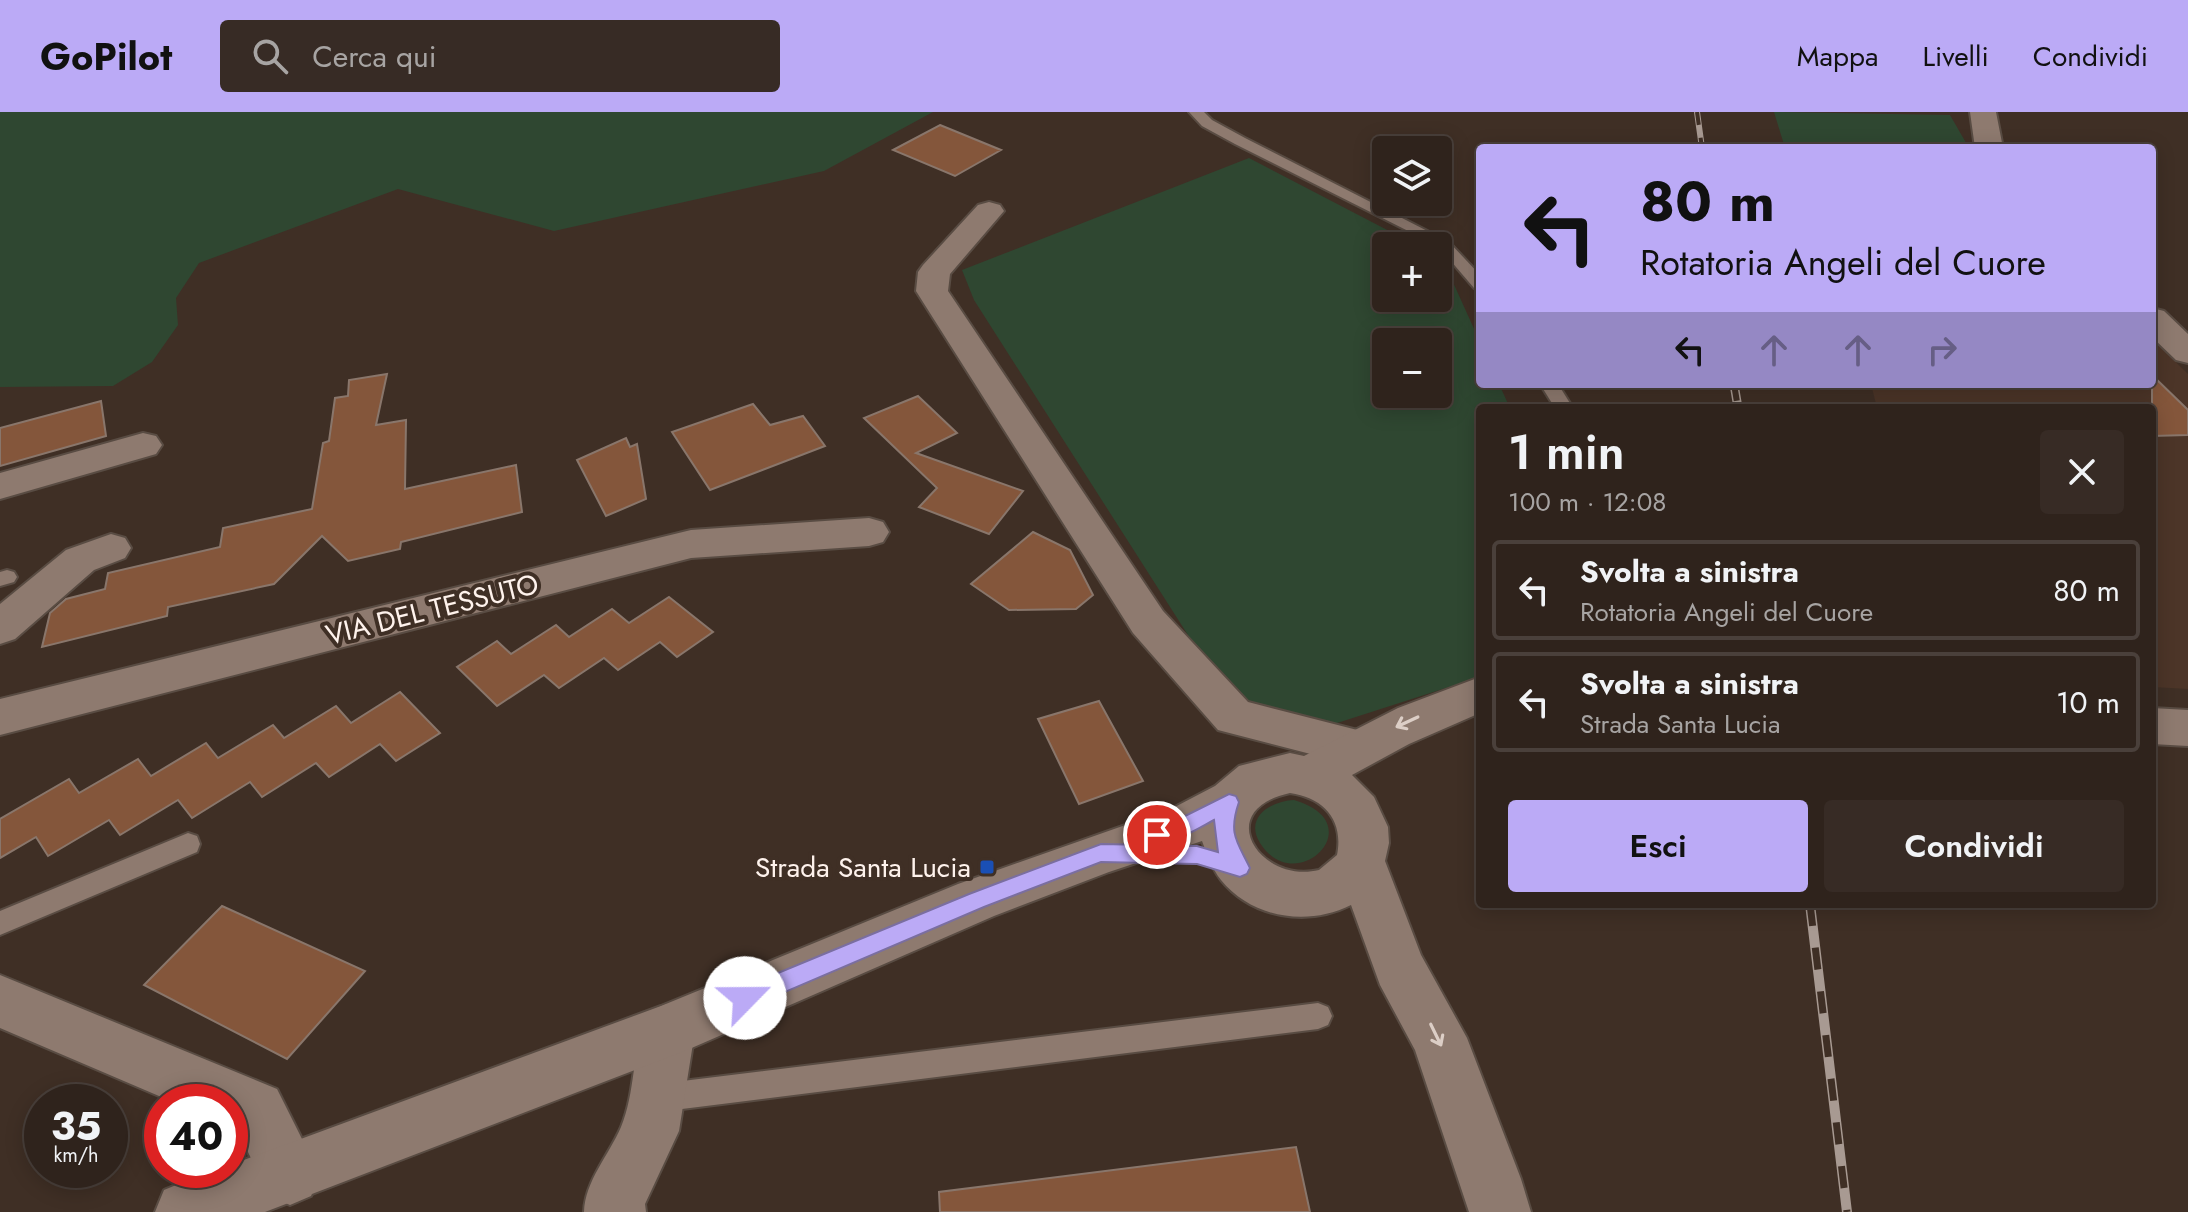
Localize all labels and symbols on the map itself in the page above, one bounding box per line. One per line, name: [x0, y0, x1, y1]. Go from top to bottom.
street label: VIA DEL TESSUTO: [321, 563, 543, 656]
one-way arrow: [1395, 716, 1420, 731]
pin: [1123, 801, 1191, 869]
place label: Strada Santa Lucia: [755, 847, 971, 888]
marker: Strada Santa Lucia: [978, 858, 996, 876]
position arrow: [703, 956, 787, 1040]
one-way arrow: [1429, 1023, 1444, 1047]
speed limit sign: 40: [144, 1084, 248, 1188]

